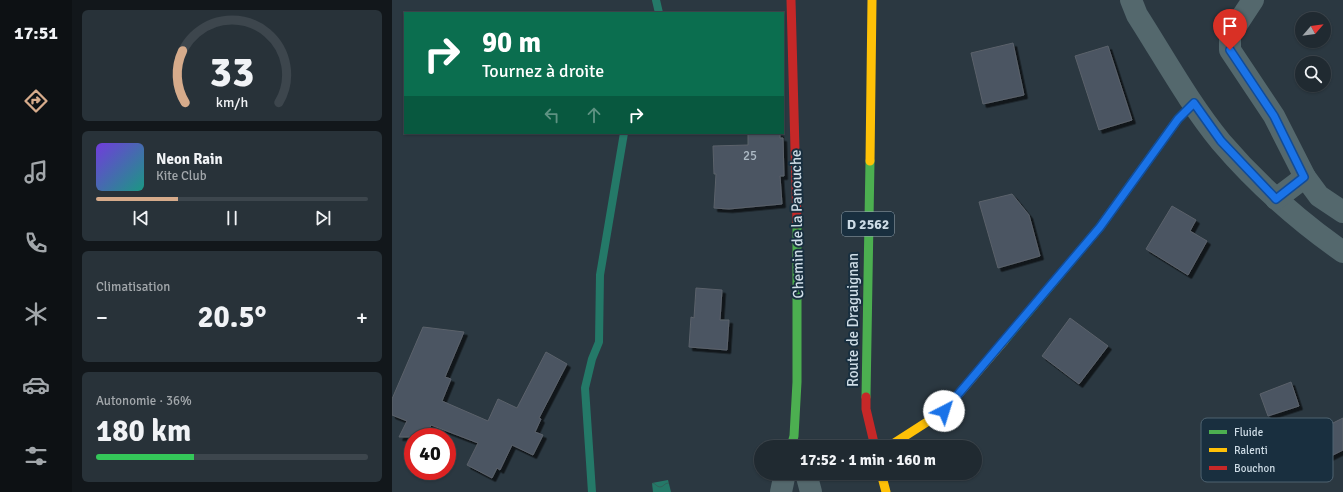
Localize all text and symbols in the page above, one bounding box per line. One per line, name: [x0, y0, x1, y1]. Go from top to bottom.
pin: [1213, 9, 1247, 50]
north arrow: [1295, 12, 1331, 48]
map controls: [1295, 12, 1331, 92]
icon: arrive: [1219, 15, 1241, 37]
text: 17:51: [14, 22, 58, 44]
text: 90 m: [482, 26, 541, 60]
icon: right: [416, 28, 468, 80]
text: 33: [210, 47, 254, 98]
button: search: [1295, 56, 1331, 92]
text: Tournez à droite: [482, 60, 604, 82]
icon: directions: [22, 87, 50, 115]
text: km/h: [216, 94, 248, 111]
icon: left: [541, 104, 563, 126]
icon: ahead: [583, 104, 605, 126]
icon: right: [625, 104, 647, 126]
house number: 25: [743, 148, 757, 164]
street label: Chemin de la Panouche: [787, 149, 807, 299]
text: Neon Rain: [156, 150, 223, 168]
icon: music: [22, 158, 50, 186]
text: Kite Club: [156, 168, 207, 184]
icon: previous: [130, 207, 152, 229]
icon: pause: [221, 207, 243, 229]
icon: next: [312, 207, 334, 229]
road number: D 2562: [842, 212, 894, 236]
icon: phone: [22, 229, 50, 257]
street label: Route de Draguignan: [844, 253, 862, 387]
text: Climatisation: [96, 279, 170, 295]
text: 20.5°: [197, 299, 267, 336]
icon: climate: [22, 300, 50, 328]
text: −: [96, 304, 108, 331]
text: +: [356, 304, 368, 331]
icon: car: [22, 371, 50, 399]
position arrow: [923, 390, 965, 432]
text: Autonomie · 36%: [96, 393, 192, 409]
text: 180 km: [96, 413, 191, 450]
legend: [1201, 418, 1333, 482]
text: Fluide: [1234, 426, 1263, 439]
speed limit sign: 40: [404, 428, 456, 480]
icon: filters: [22, 442, 50, 470]
text: Ralenti: [1234, 444, 1268, 457]
text: 17:52 · 1 min · 160 m: [800, 451, 936, 469]
text: Bouchon: [1234, 462, 1275, 475]

